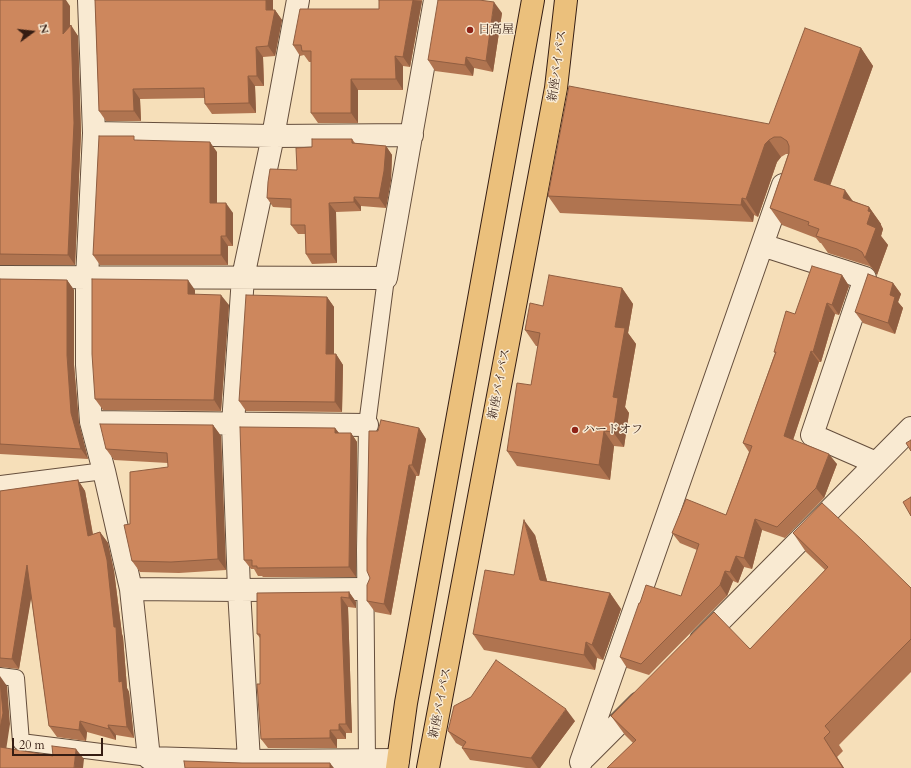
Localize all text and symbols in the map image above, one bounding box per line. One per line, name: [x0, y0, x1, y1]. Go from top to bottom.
north arrow: [12, 12, 52, 52]
text: N: [36, 22, 53, 35]
place label: 日高屋: [478, 23, 514, 37]
marker: 日高屋: [465, 25, 475, 35]
street label: 新座バイパス: [546, 29, 570, 103]
street label: 新座バイパス: [486, 347, 514, 421]
place label: ハードオフ: [583, 423, 643, 437]
marker: ハードオフ: [570, 425, 580, 435]
street label: 新座バイパス: [427, 666, 455, 740]
scale bar: [14, 730, 105, 756]
text: 20 m: [19, 737, 45, 753]

